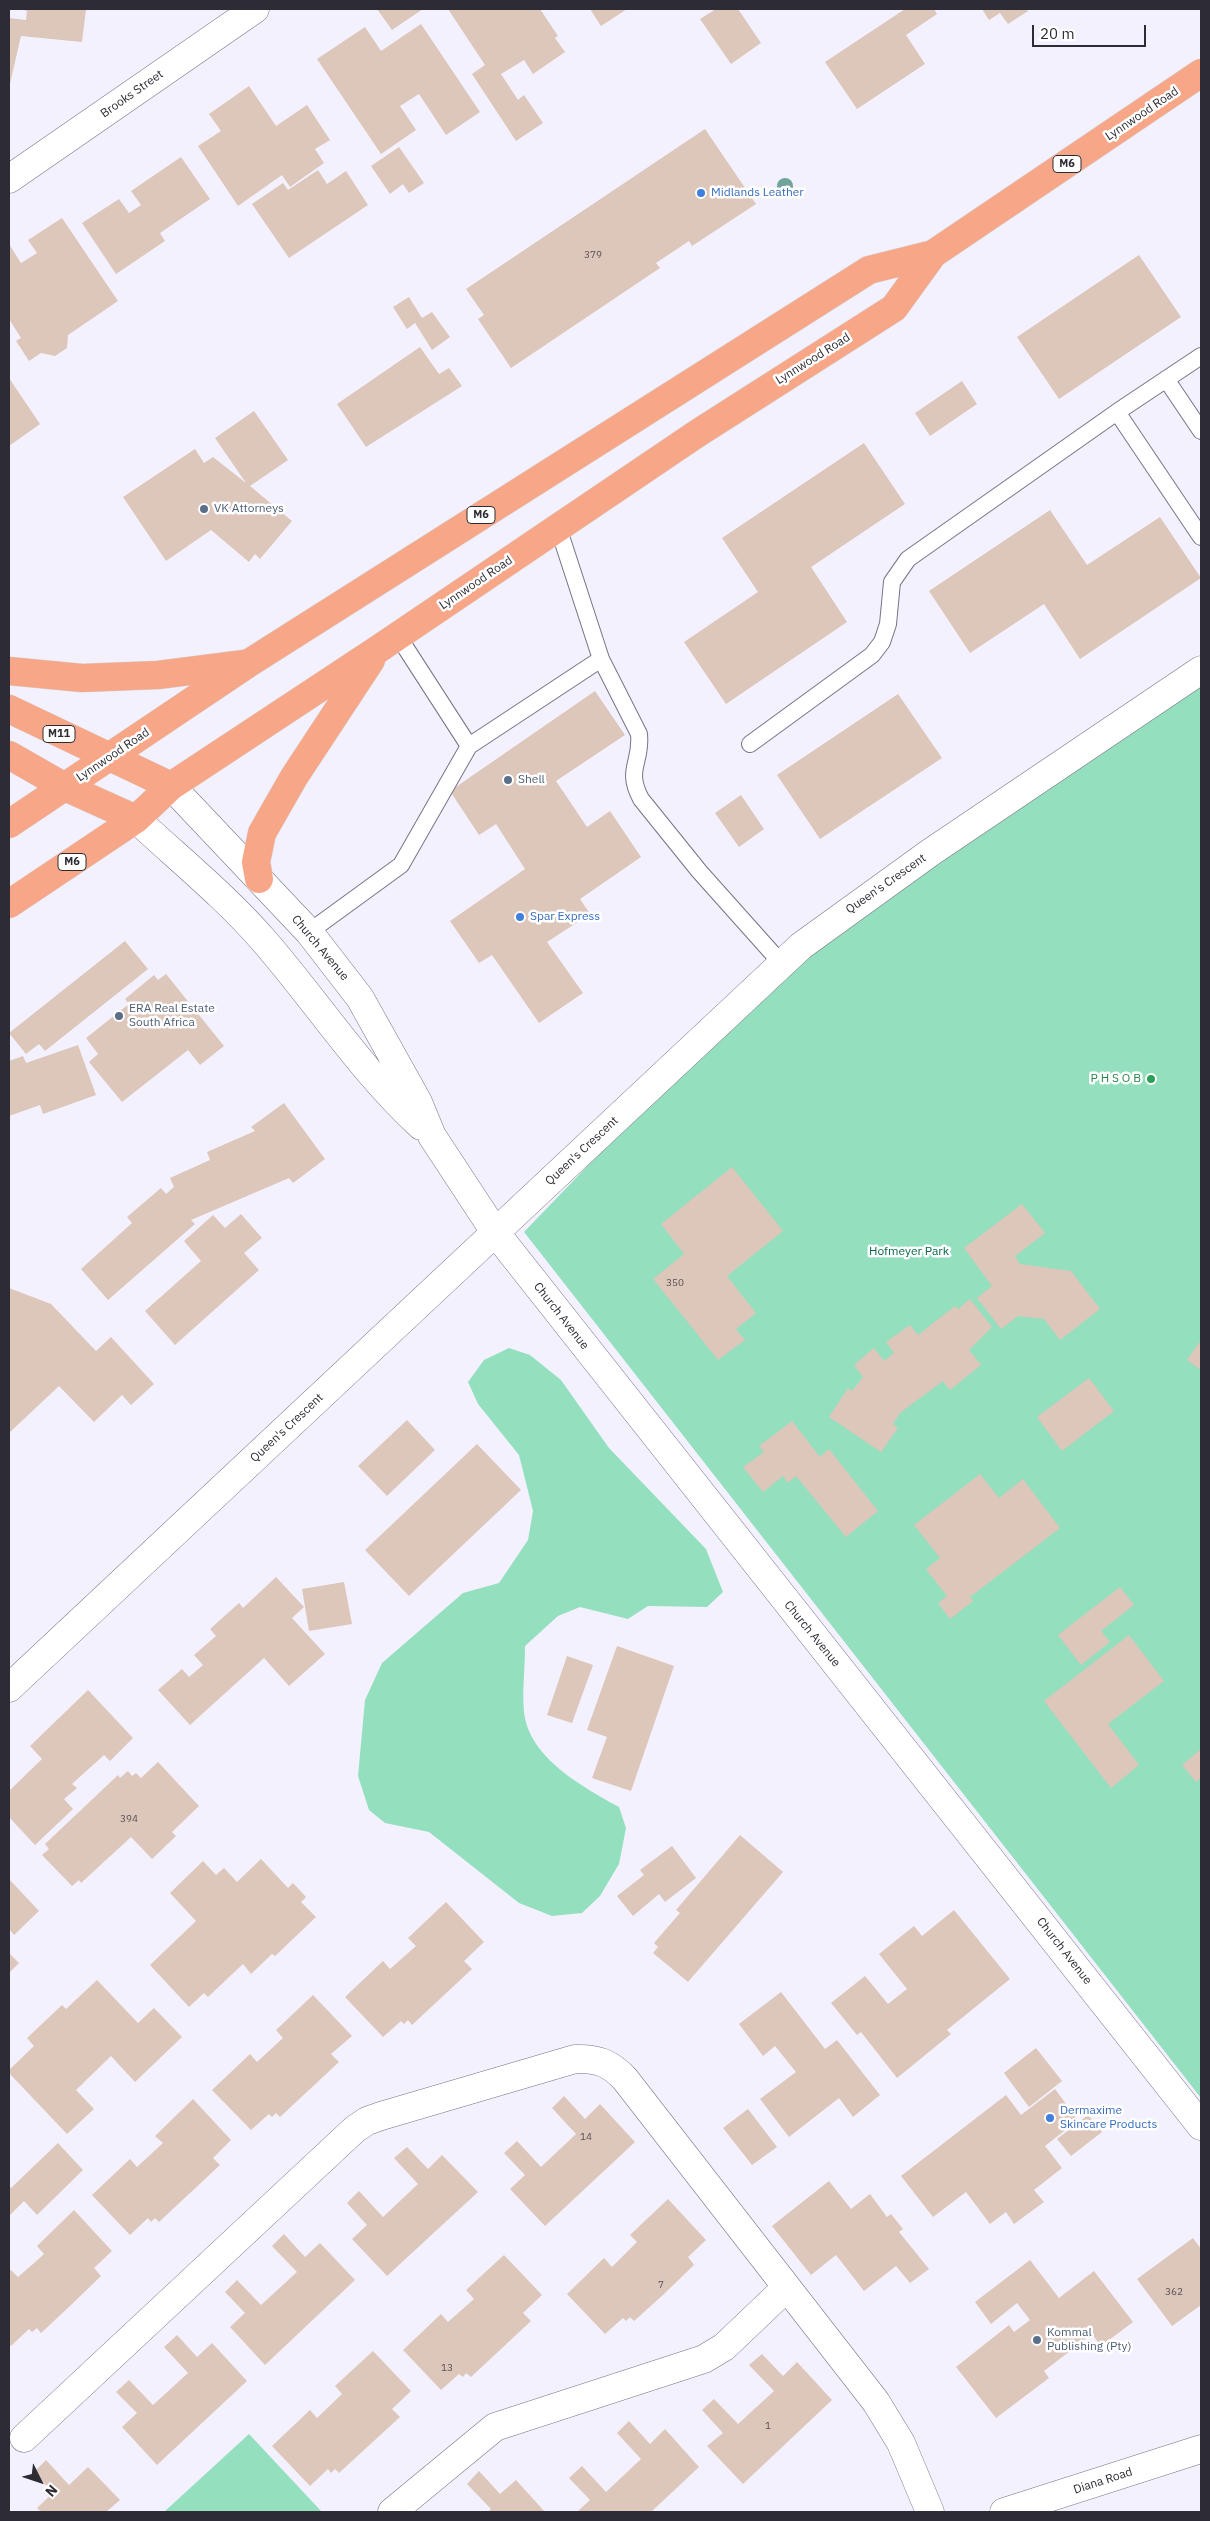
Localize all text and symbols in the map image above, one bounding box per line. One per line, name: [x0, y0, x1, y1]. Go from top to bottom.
scale bar: [1035, 15, 1149, 47]
text: 20 m: [1040, 24, 1075, 43]
street label: Brooks Street: [98, 67, 166, 121]
street label: Lynnwood Road: [1103, 84, 1181, 144]
road number: M6: [1053, 156, 1081, 172]
place label: Midlands Leather: [711, 186, 804, 200]
marker: Midlands Leather: [695, 187, 707, 199]
house number: 379: [584, 249, 602, 261]
street label: Lynnwood Road: [773, 330, 853, 388]
place label: VK Attorneys: [214, 502, 284, 516]
marker: VK Attorneys: [198, 503, 210, 515]
road number: M6: [467, 506, 495, 524]
street label: Lynnwood Road: [437, 553, 515, 613]
street label: Lynnwood Road: [74, 725, 152, 785]
road number: M11: [43, 726, 75, 742]
place label: Shell: [518, 773, 545, 787]
marker: Shell: [502, 774, 514, 786]
street label: Queen's Crescent: [843, 851, 929, 917]
road number: M6: [58, 854, 86, 870]
place label: Spar Express: [530, 910, 600, 924]
marker: Spar Express: [514, 911, 526, 923]
street label: Church Avenue: [288, 912, 352, 984]
place label: ERA Real Estate South Africa: [129, 1002, 215, 1030]
marker: ERA Real Estate South Africa: [113, 1010, 125, 1022]
place label: P H S O B: [1091, 1072, 1141, 1086]
marker: P H S O B: [1145, 1073, 1157, 1085]
street label: Queen's Crescent: [543, 1114, 621, 1188]
park label: Hofmeyer Park: [869, 1245, 949, 1259]
house number: 350: [666, 1277, 684, 1289]
street label: Church Avenue: [530, 1280, 592, 1352]
street label: Queen's Crescent: [248, 1391, 326, 1465]
street label: Church Avenue: [781, 1598, 843, 1670]
house number: 394: [120, 1813, 138, 1825]
street label: Church Avenue: [1033, 1915, 1095, 1987]
place label: Dermaxime Skincare Products: [1060, 2104, 1157, 2132]
marker: Dermaxime Skincare Products: [1044, 2112, 1056, 2124]
house number: 14: [580, 2131, 592, 2143]
house number: 7: [658, 2279, 664, 2291]
house number: 362: [1165, 2286, 1183, 2298]
place label: Kommal Publishing (Pty): [1047, 2326, 1131, 2354]
marker: Kommal Publishing (Pty): [1031, 2334, 1043, 2346]
house number: 13: [441, 2362, 453, 2374]
house number: 1: [765, 2420, 771, 2432]
north arrow: [15, 2456, 65, 2506]
street label: Diana Road: [1072, 2465, 1134, 2497]
text: N: [41, 2481, 61, 2501]

